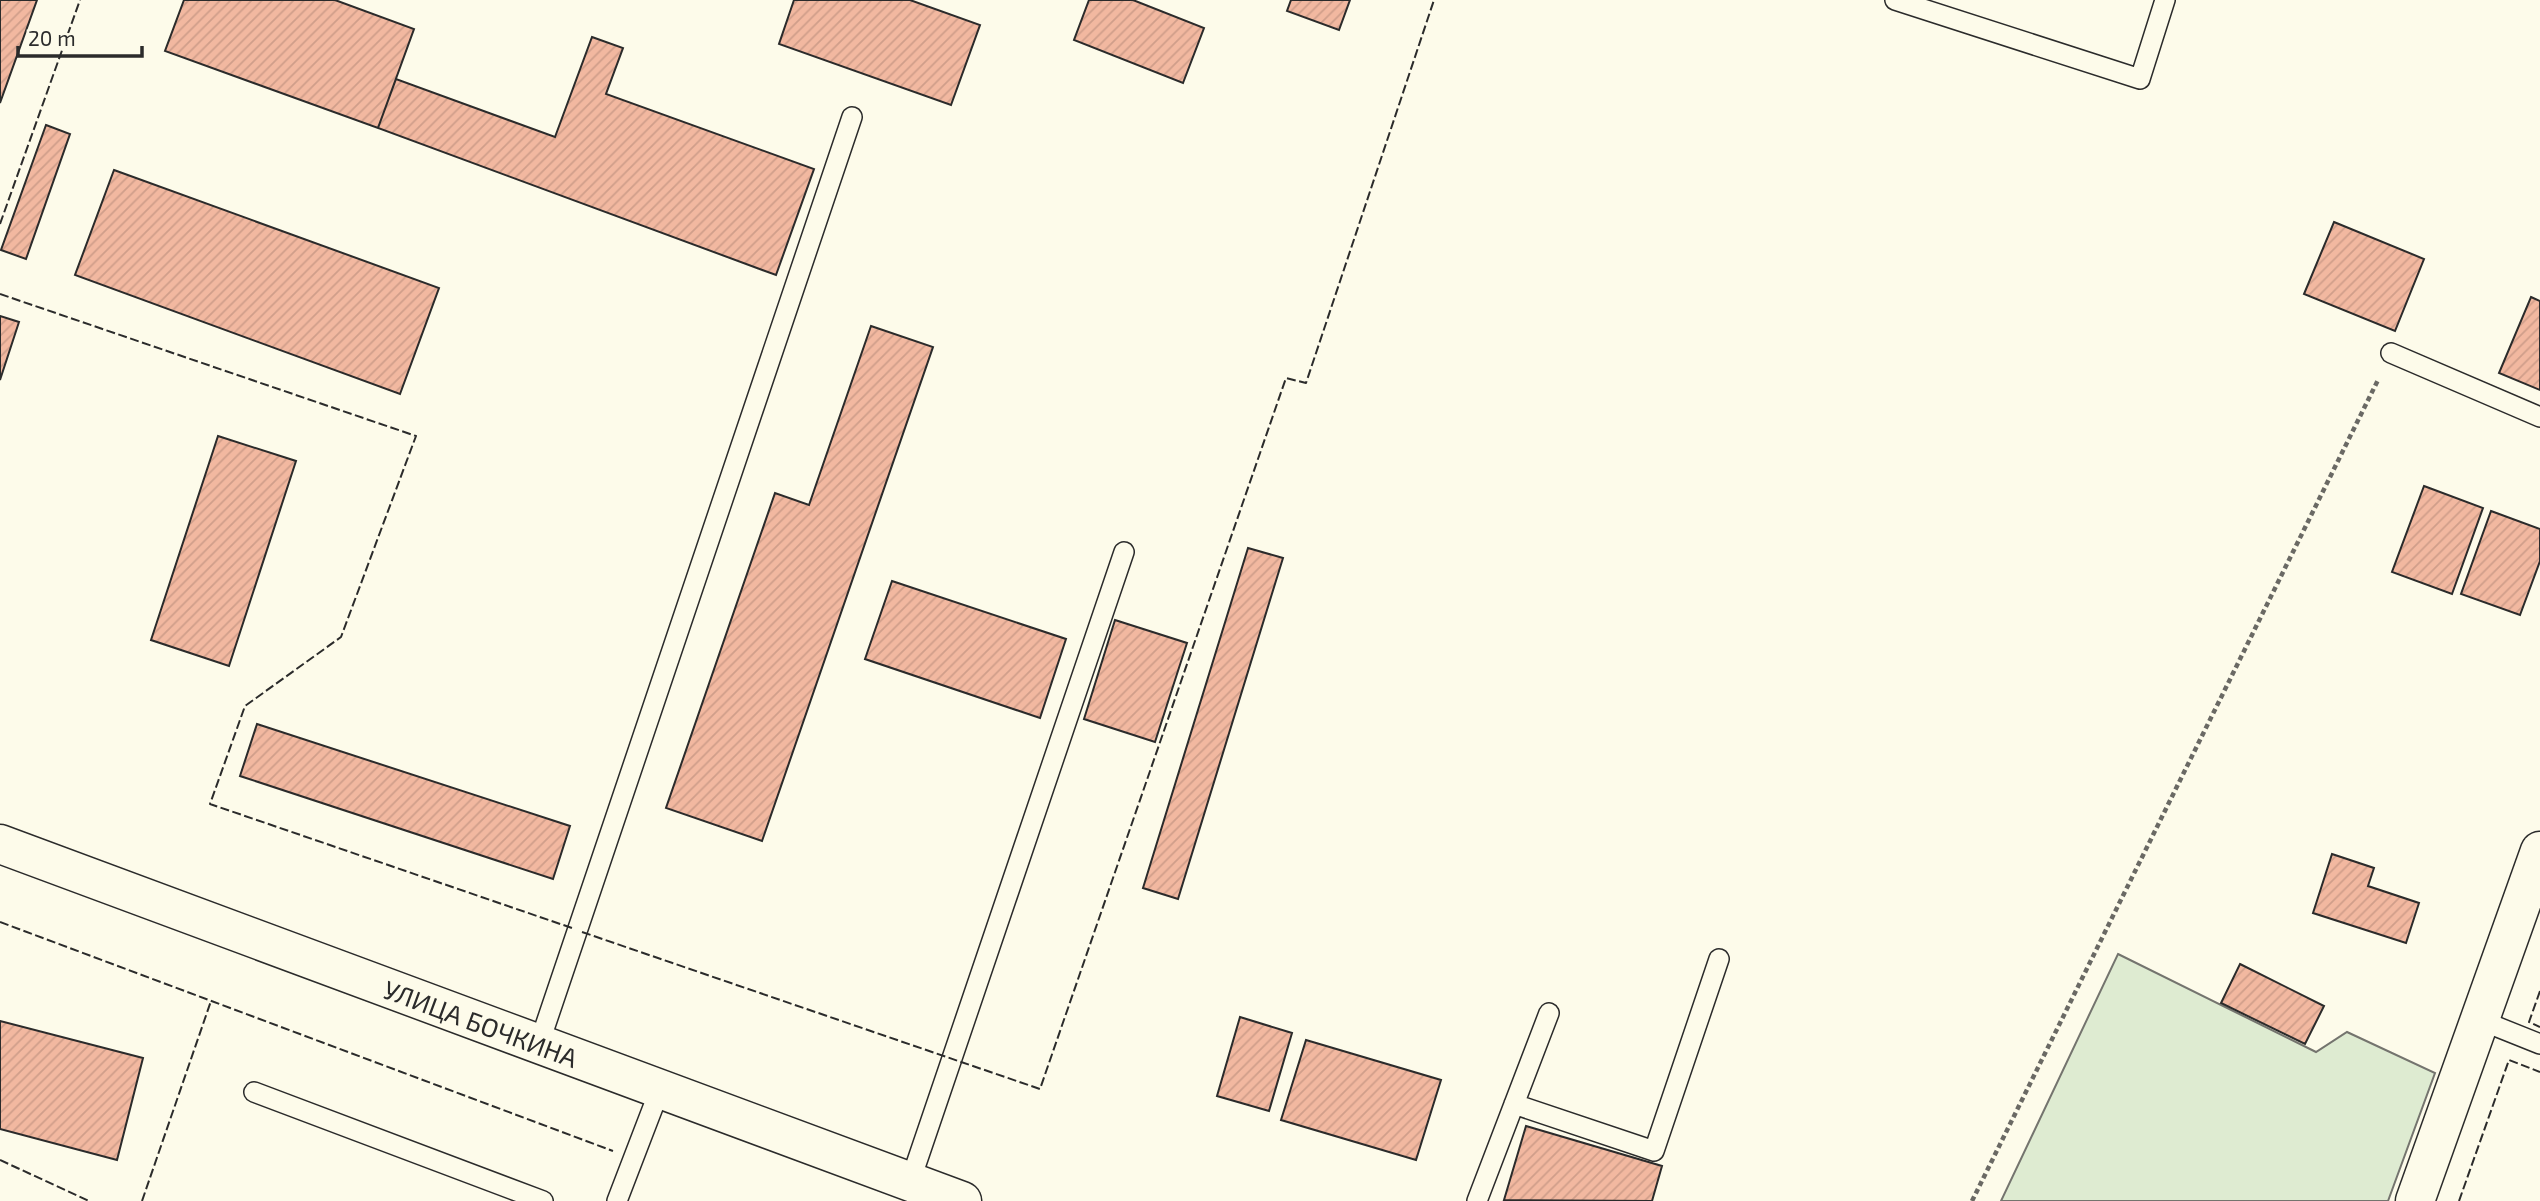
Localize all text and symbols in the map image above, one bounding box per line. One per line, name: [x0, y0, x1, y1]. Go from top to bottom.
scale bar: [18, 14, 142, 58]
text: 20 m: [28, 25, 76, 50]
street label: УЛИЦА БОЧКИНА: [380, 972, 582, 1073]

